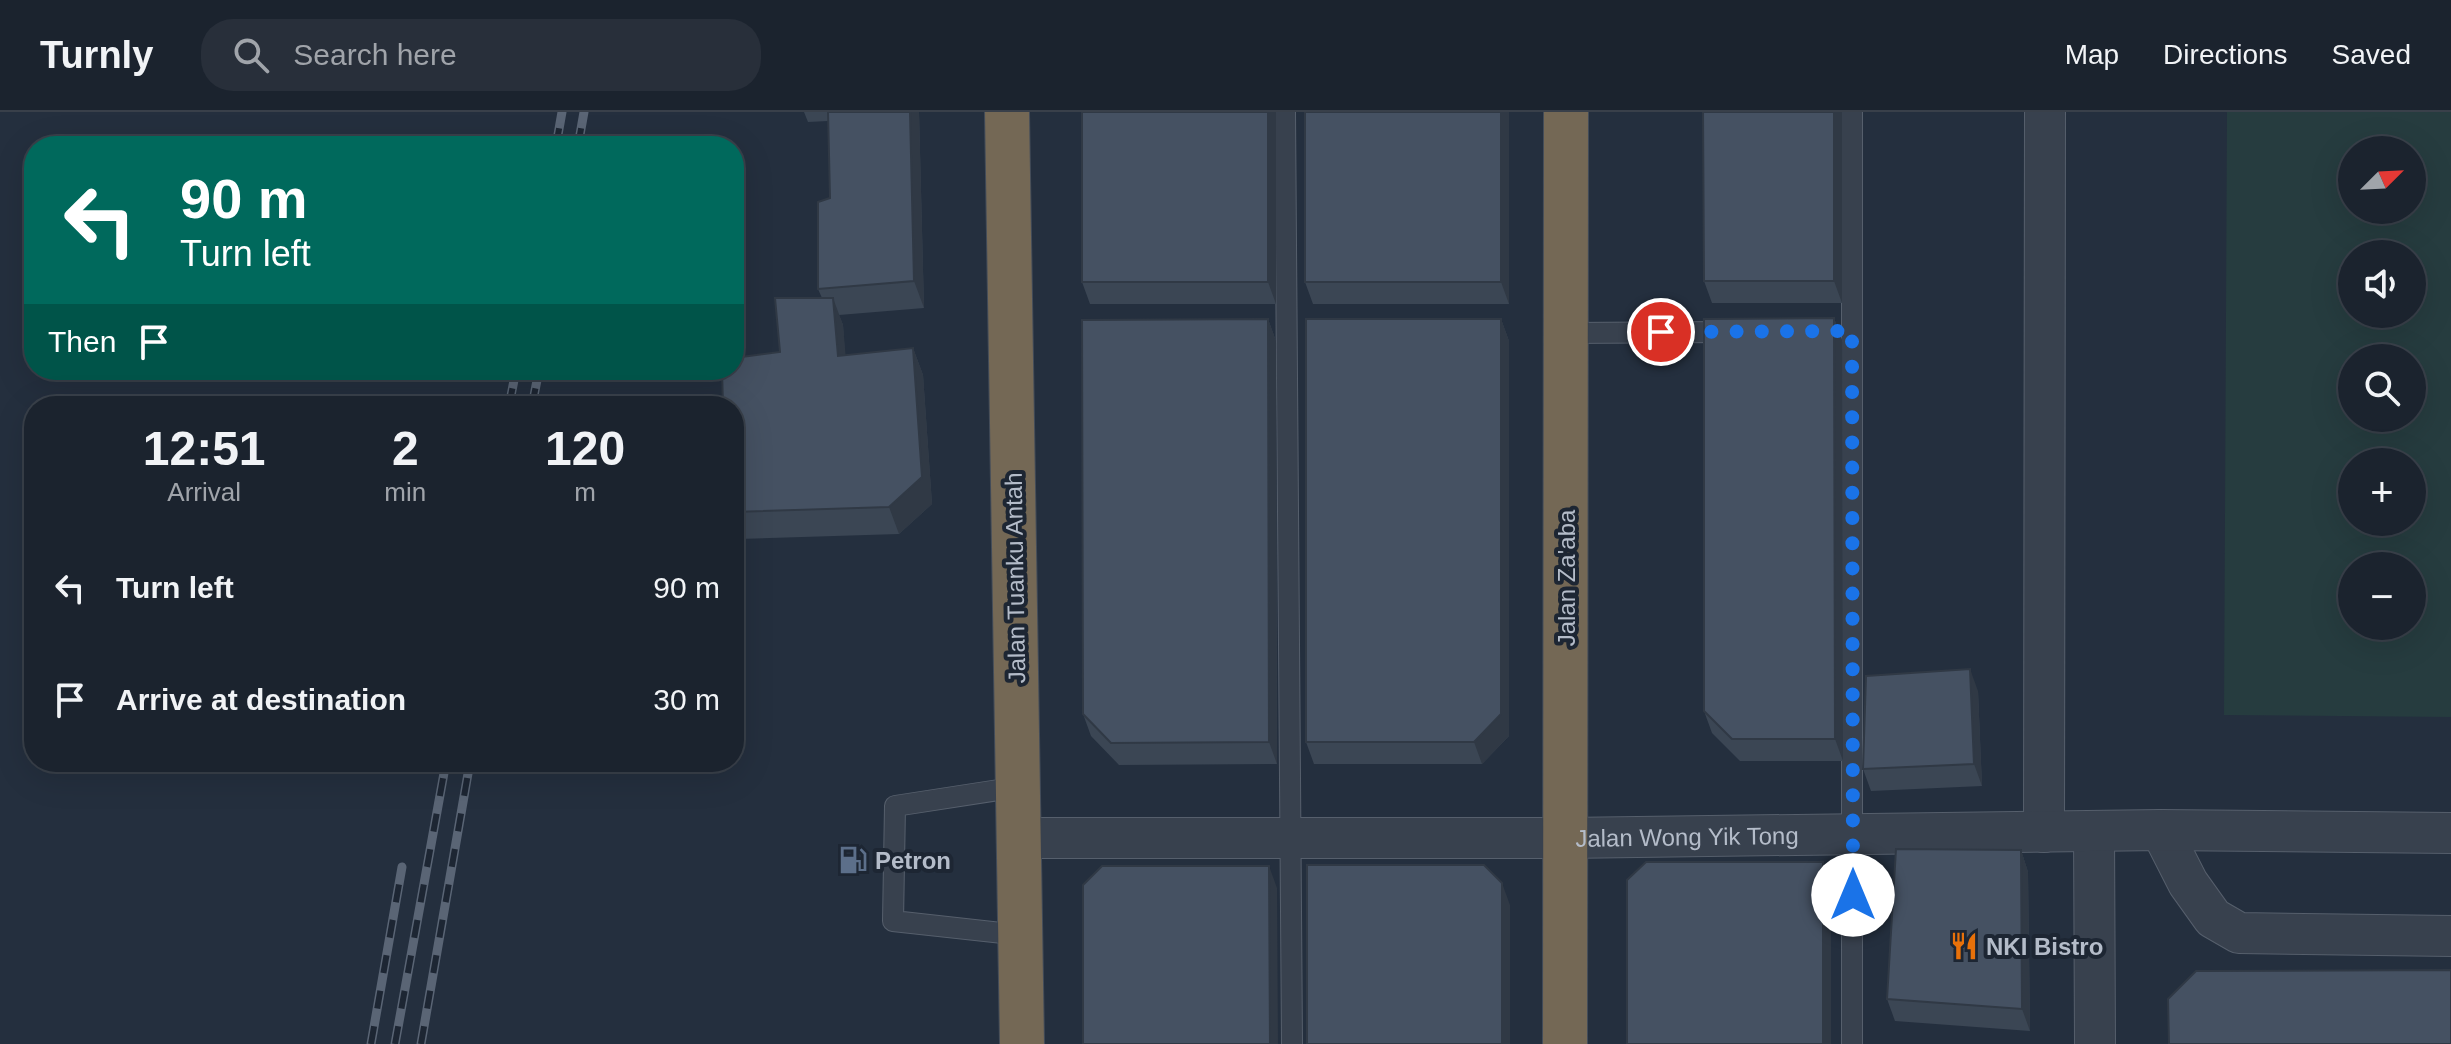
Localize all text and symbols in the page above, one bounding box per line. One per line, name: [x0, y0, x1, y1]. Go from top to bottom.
search box: [201, 19, 761, 91]
icon: search: [229, 33, 273, 77]
text: Turnly: [40, 34, 153, 76]
text: Search here: [293, 38, 457, 71]
text: Map: [2065, 39, 2119, 70]
text: Directions: [2163, 39, 2288, 70]
text: Saved: [2332, 39, 2411, 70]
north arrow: [2338, 136, 2426, 224]
map controls: [2338, 136, 2426, 640]
text: 90 m: [180, 167, 308, 230]
icon: left: [48, 168, 152, 272]
text: Turn left: [180, 233, 311, 274]
button: sound: [2338, 240, 2426, 328]
pin: [1627, 298, 1695, 366]
icon: arrive: [1639, 310, 1683, 354]
icon: arrive: [132, 320, 176, 364]
text: Then: [48, 325, 116, 358]
button: search: [2338, 344, 2426, 432]
text: 12:51: [143, 422, 266, 475]
text: 2: [392, 422, 419, 475]
text: 120: [545, 422, 625, 475]
button: +: [2338, 448, 2426, 536]
street label: Jalan Tuanku Antah: [1000, 472, 1030, 684]
text: Arrival: [167, 477, 241, 507]
text: min: [384, 477, 426, 507]
text: m: [574, 477, 596, 507]
street label: Jalan Za'aba: [1553, 509, 1580, 646]
button: −: [2338, 552, 2426, 640]
icon: left: [48, 566, 92, 610]
text: Turn left: [116, 571, 234, 604]
text: 90 m: [653, 571, 720, 604]
icon: arrive: [48, 678, 92, 722]
text: Arrive at destination: [116, 683, 406, 716]
text: 30 m: [653, 683, 720, 716]
street label: Jalan Wong Yik Tong: [1575, 821, 1799, 851]
fuel station icon: Petron: [838, 845, 868, 875]
place label: Petron: [875, 847, 951, 874]
position arrow: [1811, 853, 1895, 937]
restaurant icon: NKI Bistro: [1949, 931, 1979, 961]
place label: NKI Bistro: [1986, 933, 2103, 960]

